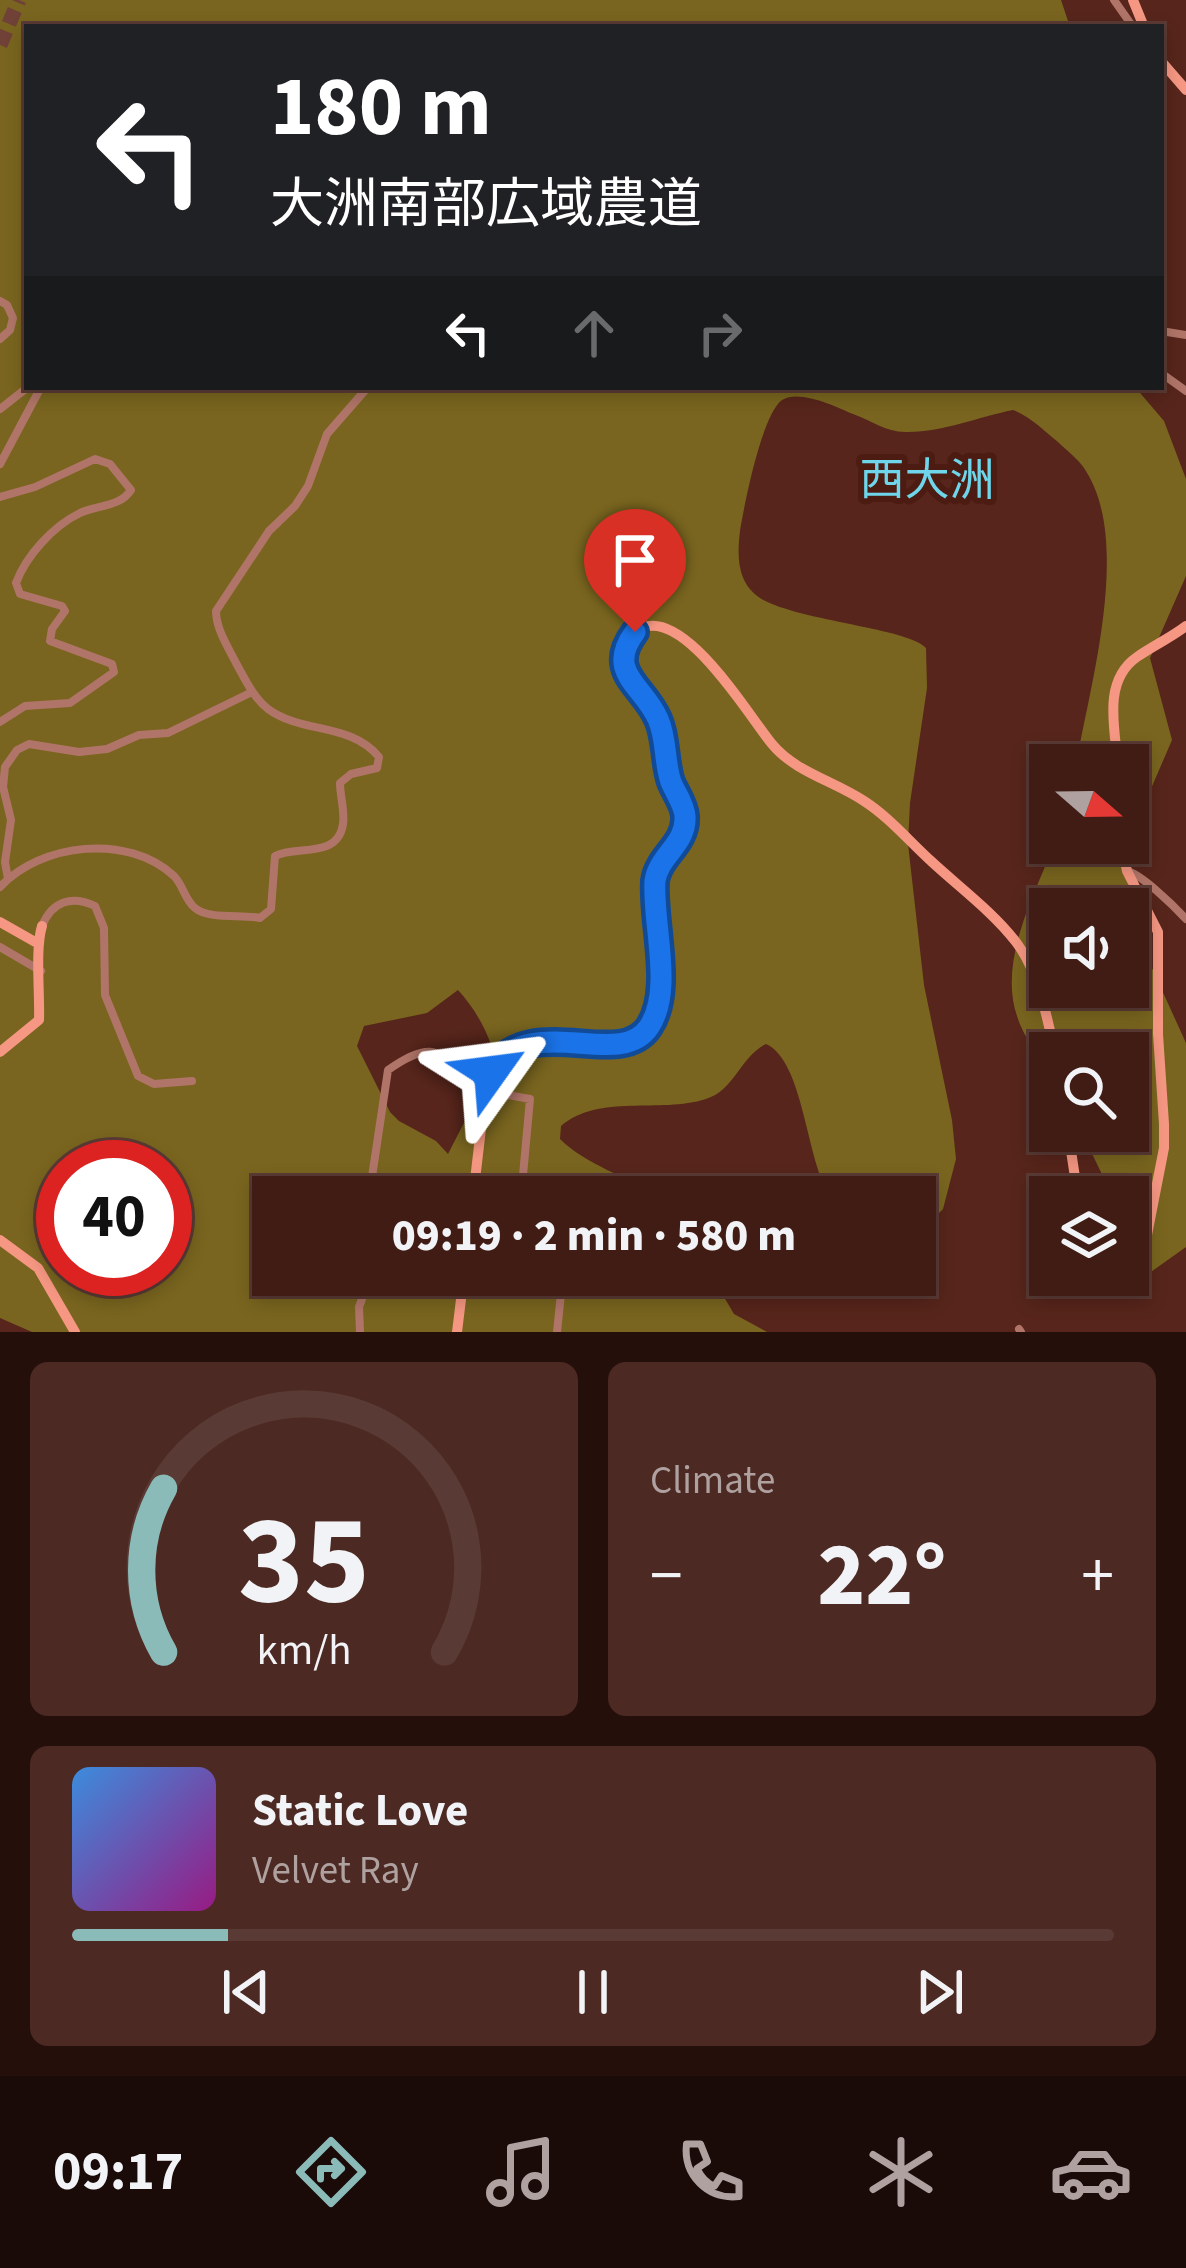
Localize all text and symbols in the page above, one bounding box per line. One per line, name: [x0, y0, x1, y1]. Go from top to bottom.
text: 180 m: [270, 48, 492, 168]
icon: left: [72, 72, 228, 228]
text: 大洲南部広域農道: [270, 167, 702, 244]
icon: left: [435, 300, 501, 366]
icon: ahead: [561, 300, 627, 366]
icon: right: [687, 300, 753, 366]
district label: 西大洲: [859, 449, 995, 513]
pin: [584, 509, 686, 632]
icon: arrive: [602, 527, 668, 593]
north arrow: [1029, 744, 1149, 864]
map controls: [1029, 744, 1149, 1296]
button: sound: [1029, 888, 1149, 1008]
position arrow: [428, 1009, 554, 1135]
button: search: [1029, 1032, 1149, 1152]
speed limit sign: 40: [36, 1140, 192, 1296]
button: layers: [1029, 1176, 1149, 1296]
text: 09:19 · 2 min · 580 m: [392, 1204, 796, 1268]
text: Climate: [650, 1453, 775, 1509]
text: 35: [238, 1473, 370, 1651]
text: 22°: [817, 1512, 947, 1640]
text: −: [650, 1529, 683, 1623]
text: +: [1081, 1529, 1114, 1623]
text: km/h: [256, 1620, 352, 1681]
text: Static Love: [252, 1779, 468, 1843]
text: Velvet Ray: [252, 1843, 419, 1899]
icon: previous: [213, 1959, 279, 2025]
icon: pause: [560, 1959, 626, 2025]
icon: next: [907, 1959, 973, 2025]
icon: directions: [289, 2130, 373, 2214]
icon: music: [479, 2130, 563, 2214]
icon: phone: [669, 2130, 753, 2214]
icon: climate: [859, 2130, 943, 2214]
icon: car: [1049, 2130, 1133, 2214]
text: 09:17: [53, 2134, 183, 2211]

